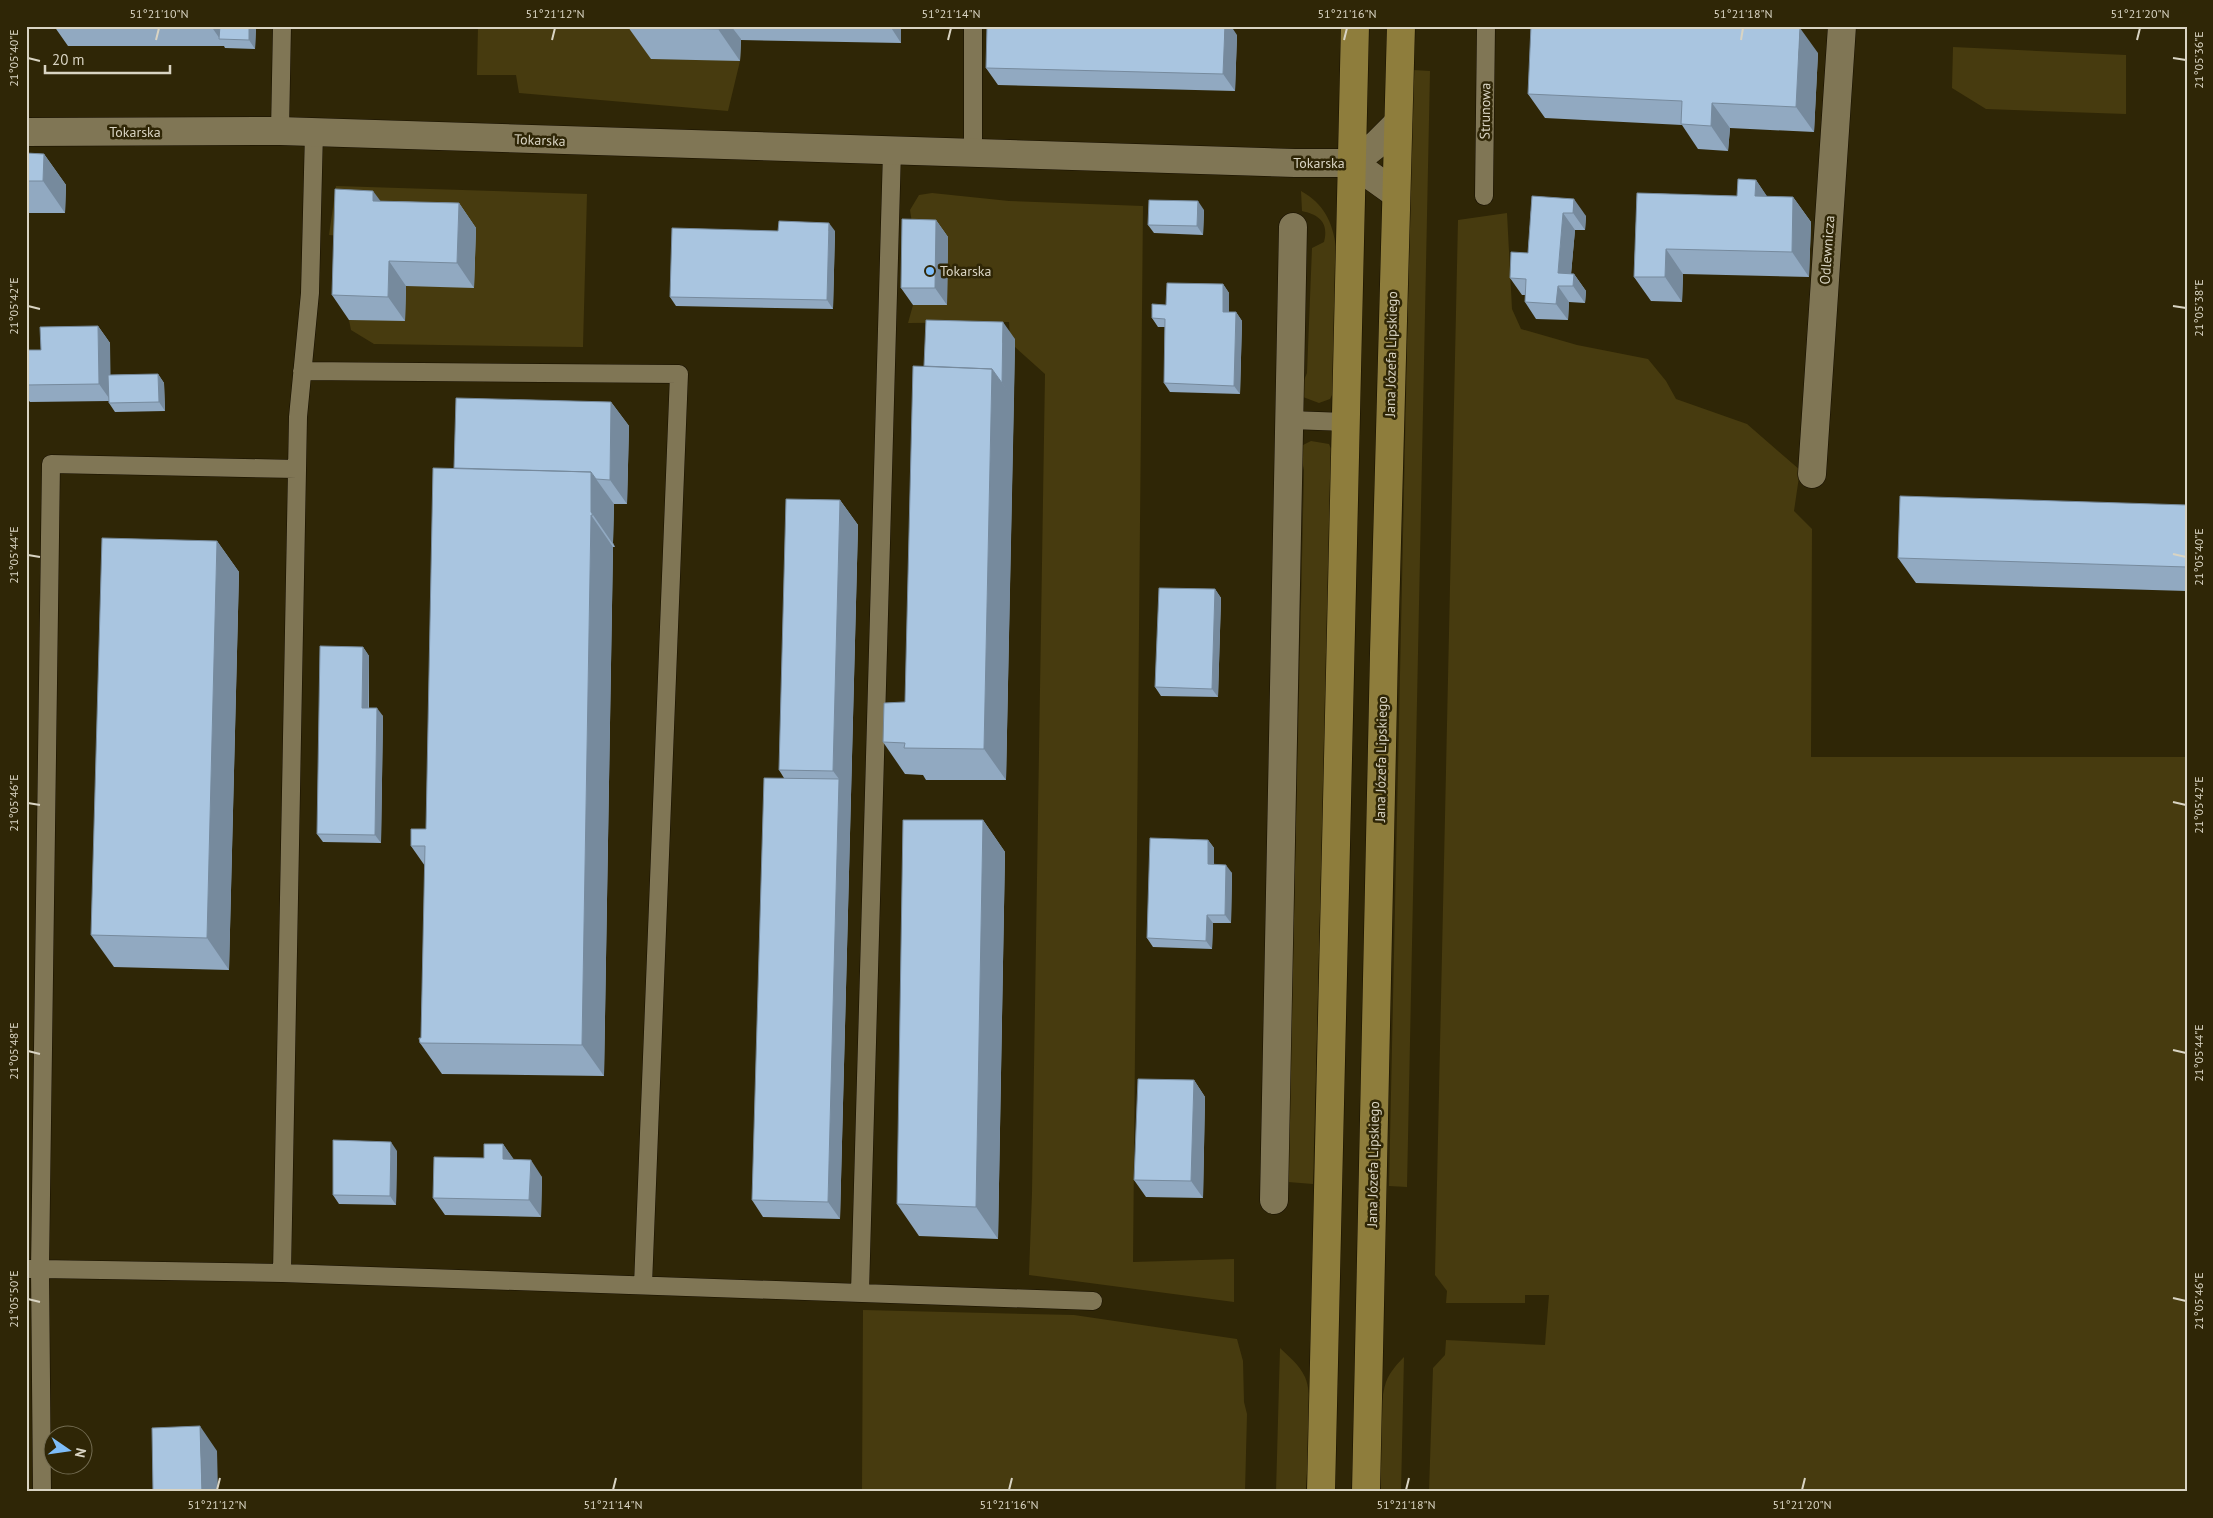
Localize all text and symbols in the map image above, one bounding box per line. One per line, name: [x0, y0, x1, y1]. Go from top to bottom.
text: 51°21'10"N: [129, 6, 189, 21]
text: 51°21'12"N: [525, 6, 585, 21]
text: 51°21'14"N: [921, 6, 981, 21]
text: 51°21'16"N: [1317, 6, 1377, 21]
text: 51°21'18"N: [1713, 6, 1773, 21]
text: 51°21'20"N: [2110, 6, 2170, 21]
text: 21°05'40"E: [6, 29, 21, 87]
text: 21°05'36"E: [2191, 31, 2206, 89]
scale bar: [45, 42, 170, 74]
text: 20 m: [52, 50, 85, 69]
street label: Strunowa: [1476, 82, 1494, 140]
street label: Tokarska: [109, 123, 161, 141]
street label: Tokarska: [514, 130, 566, 150]
street label: Tokarska: [1293, 154, 1345, 172]
street label: Odlewnicza: [1816, 215, 1838, 285]
place label: Tokarska: [940, 262, 991, 280]
marker: Tokarska: [924, 265, 936, 277]
text: 21°05'42"E: [6, 277, 21, 335]
text: 21°05'38"E: [2191, 279, 2206, 337]
street label: Jana Józefa Lipskiego: [1381, 291, 1401, 418]
text: 21°05'44"E: [6, 526, 21, 584]
text: 21°05'40"E: [2191, 528, 2206, 586]
street label: Jana Józefa Lipskiego: [1371, 696, 1391, 823]
text: 21°05'46"E: [6, 774, 21, 832]
text: 21°05'42"E: [2191, 776, 2206, 834]
text: 21°05'48"E: [6, 1022, 21, 1080]
text: 21°05'44"E: [2191, 1024, 2206, 1082]
street label: Jana Józefa Lipskiego: [1363, 1101, 1383, 1228]
text: 21°05'50"E: [6, 1270, 21, 1328]
text: 21°05'46"E: [2191, 1272, 2206, 1330]
north arrow: [42, 1426, 92, 1476]
text: N: [71, 1446, 90, 1459]
text: 51°21'12"N: [187, 1497, 247, 1512]
text: 51°21'14"N: [583, 1497, 643, 1512]
text: 51°21'16"N: [979, 1497, 1039, 1512]
text: 51°21'18"N: [1376, 1497, 1436, 1512]
text: 51°21'20"N: [1772, 1497, 1832, 1512]

